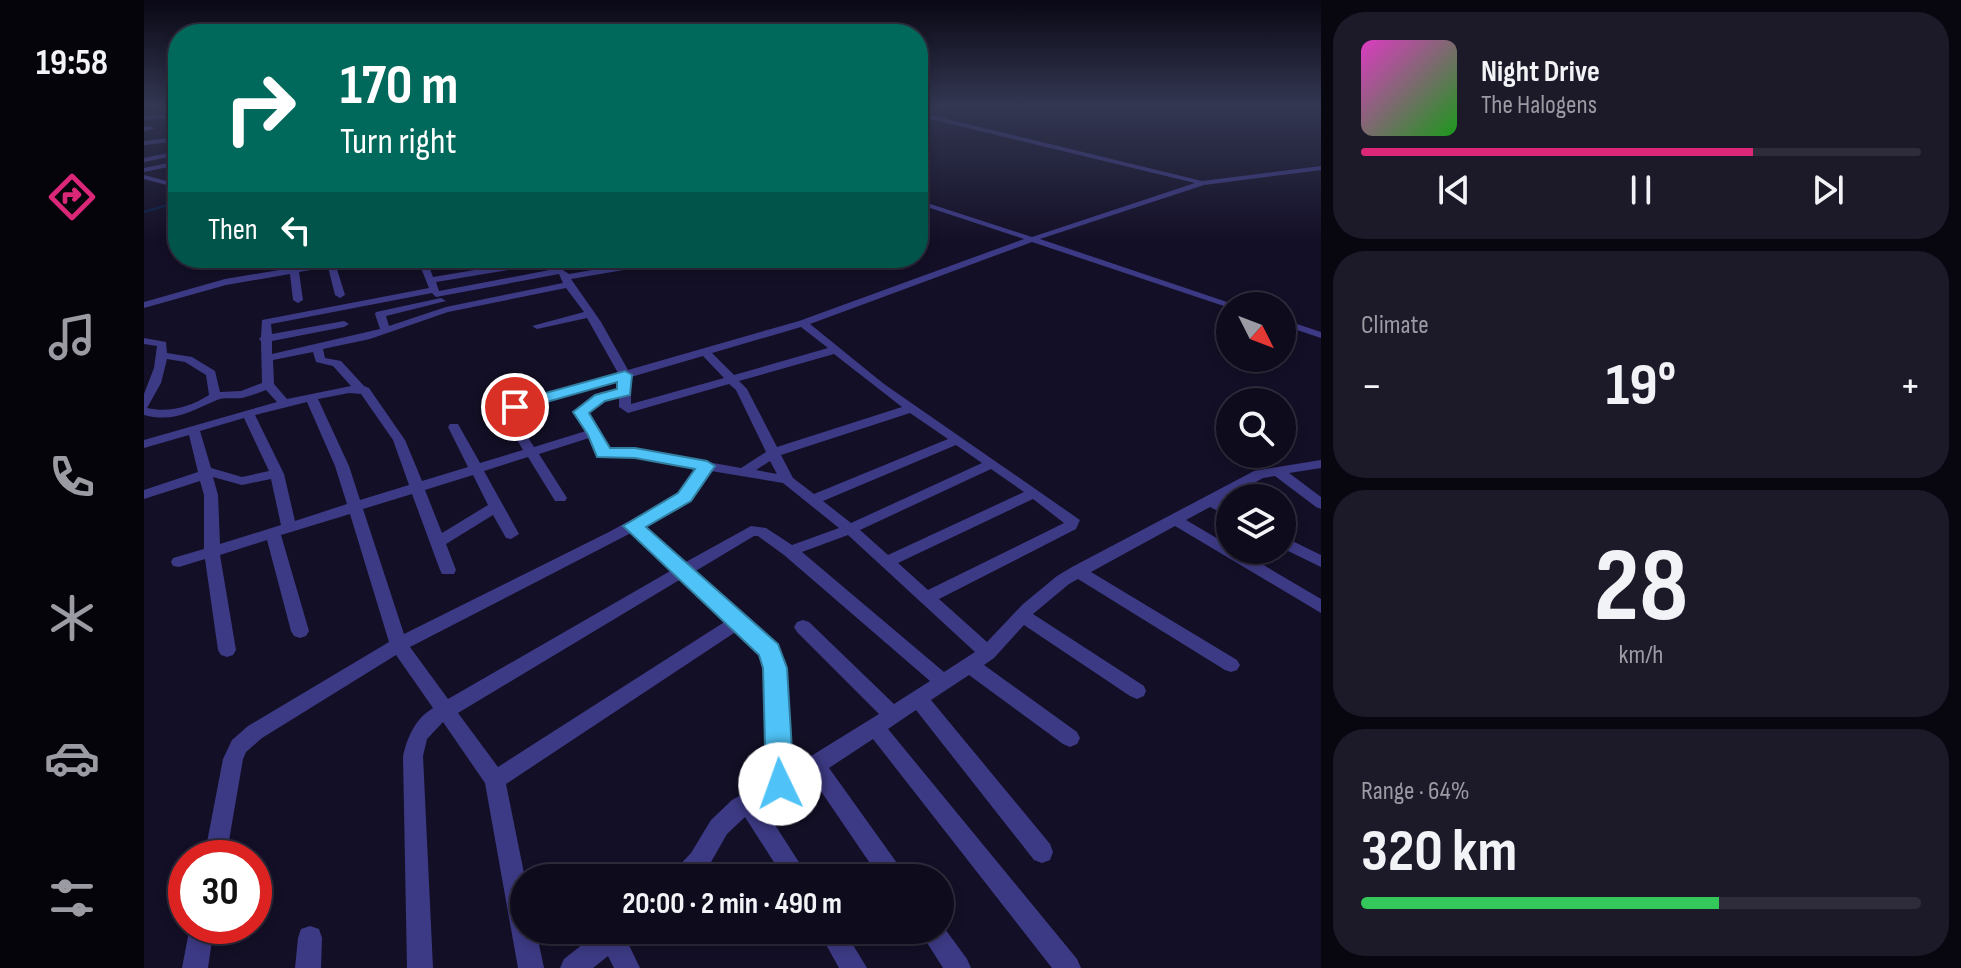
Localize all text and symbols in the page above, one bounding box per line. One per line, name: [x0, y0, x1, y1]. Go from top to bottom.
text: 19:58: [36, 42, 108, 85]
text: 170 m: [340, 53, 458, 120]
text: Night Drive: [1481, 54, 1600, 90]
icon: right: [208, 56, 312, 160]
text: The Halogens: [1481, 90, 1597, 121]
text: Turn right: [340, 121, 457, 164]
icon: previous: [1432, 168, 1476, 212]
icon: pause: [1619, 168, 1663, 212]
icon: next: [1806, 168, 1850, 212]
icon: directions: [44, 169, 100, 225]
icon: left: [274, 208, 318, 252]
text: Then: [208, 212, 258, 248]
north arrow: [1216, 292, 1296, 372]
map controls: [1216, 292, 1296, 564]
icon: music: [44, 309, 100, 365]
text: Climate: [1361, 310, 1429, 341]
text: 19°: [1606, 350, 1676, 422]
text: −: [1361, 360, 1383, 413]
text: +: [1899, 360, 1921, 413]
pin: [481, 373, 549, 441]
icon: arrive: [493, 385, 537, 429]
button: search: [1216, 388, 1296, 468]
icon: phone: [44, 449, 100, 505]
button: layers: [1216, 484, 1296, 564]
text: 28: [1594, 525, 1688, 650]
icon: climate: [44, 590, 100, 646]
text: km/h: [1619, 640, 1663, 671]
icon: car: [44, 730, 100, 786]
position arrow: [738, 742, 822, 826]
text: Range · 64%: [1361, 776, 1470, 807]
text: 320 km: [1361, 816, 1517, 888]
speed limit sign: 30: [168, 840, 272, 944]
icon: filters: [44, 870, 100, 926]
text: 20:00 · 2 min · 490 m: [622, 886, 842, 922]

